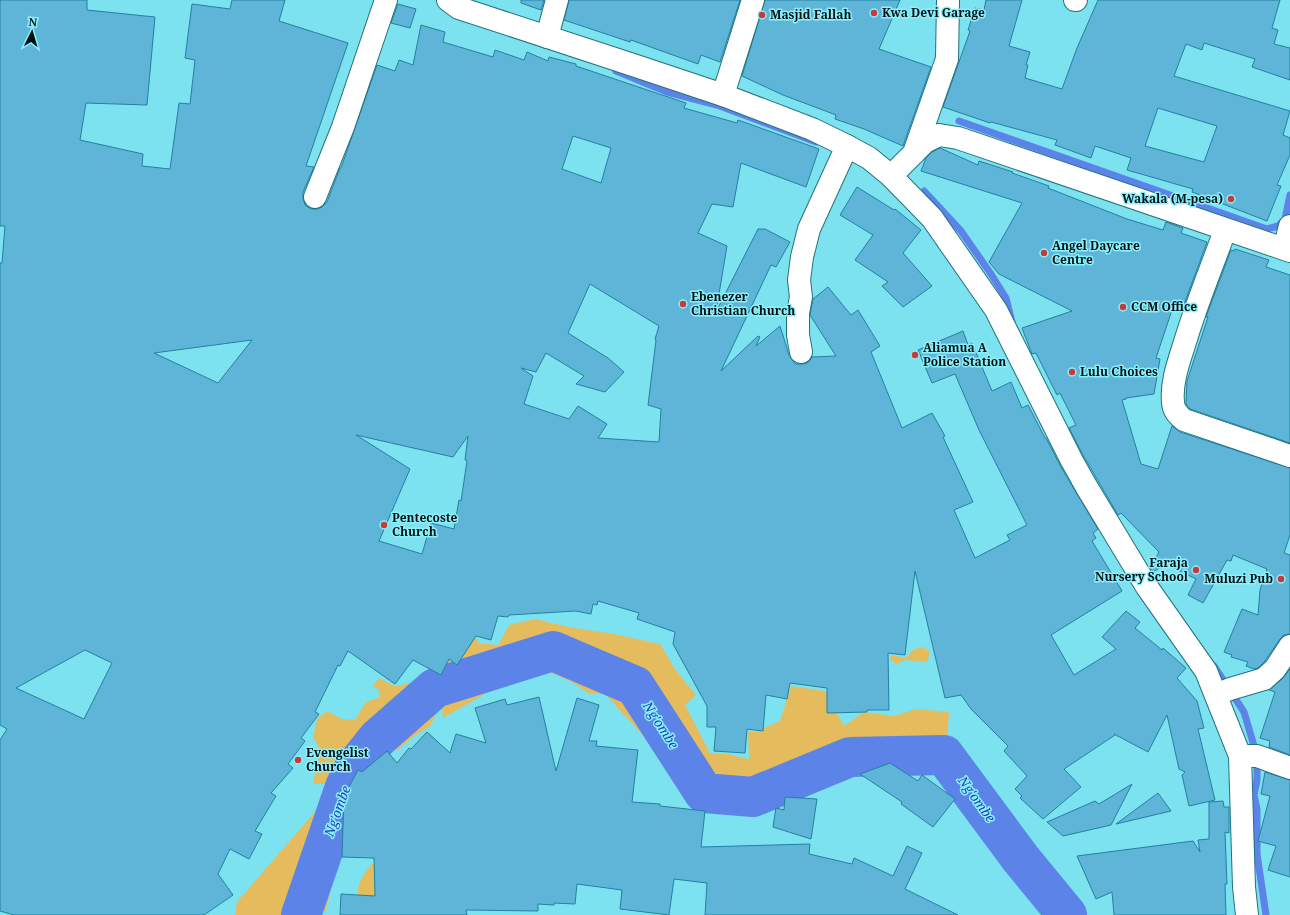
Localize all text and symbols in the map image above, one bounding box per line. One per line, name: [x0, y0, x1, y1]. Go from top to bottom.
place label: Kwa Devi Garage: [882, 4, 985, 21]
place label: Masjid Fallah: [770, 6, 852, 23]
marker: Kwa Devi Garage: [869, 8, 879, 18]
marker: Masjid Fallah: [757, 10, 767, 20]
north arrow: [12, 12, 52, 52]
text: N: [28, 14, 38, 29]
place label: Wakala (M-pesa): [1122, 190, 1223, 207]
marker: Wakala (M-pesa): [1226, 194, 1236, 204]
place label: Angel Daycare Centre: [1052, 237, 1140, 268]
marker: Angel Daycare Centre: [1039, 248, 1049, 258]
place label: Ebenezer Christian Church: [691, 288, 795, 319]
place label: CCM Office: [1131, 298, 1197, 315]
marker: Ebenezer Christian Church: [678, 299, 688, 309]
marker: CCM Office: [1118, 302, 1128, 312]
place label: Aliamua A Police Station: [923, 339, 1006, 370]
marker: Aliamua A Police Station: [910, 350, 920, 360]
place label: Lulu Choices: [1080, 363, 1158, 380]
marker: Lulu Choices: [1067, 367, 1077, 377]
place label: Pentecoste Church: [392, 509, 458, 540]
marker: Pentecoste Church: [379, 520, 389, 530]
place label: Faraja Nursery School: [1095, 554, 1189, 585]
marker: Faraja Nursery School: [1191, 565, 1201, 575]
place label: Muluzi Pub: [1204, 570, 1273, 587]
marker: Muluzi Pub: [1276, 574, 1286, 584]
water label: Ng'ombe: [639, 697, 683, 753]
place label: Evengelist Church: [306, 744, 369, 775]
marker: Evengelist Church: [293, 755, 303, 765]
water label: Ng'ombe: [954, 772, 1000, 826]
water label: Ng'ombe: [319, 783, 355, 840]

